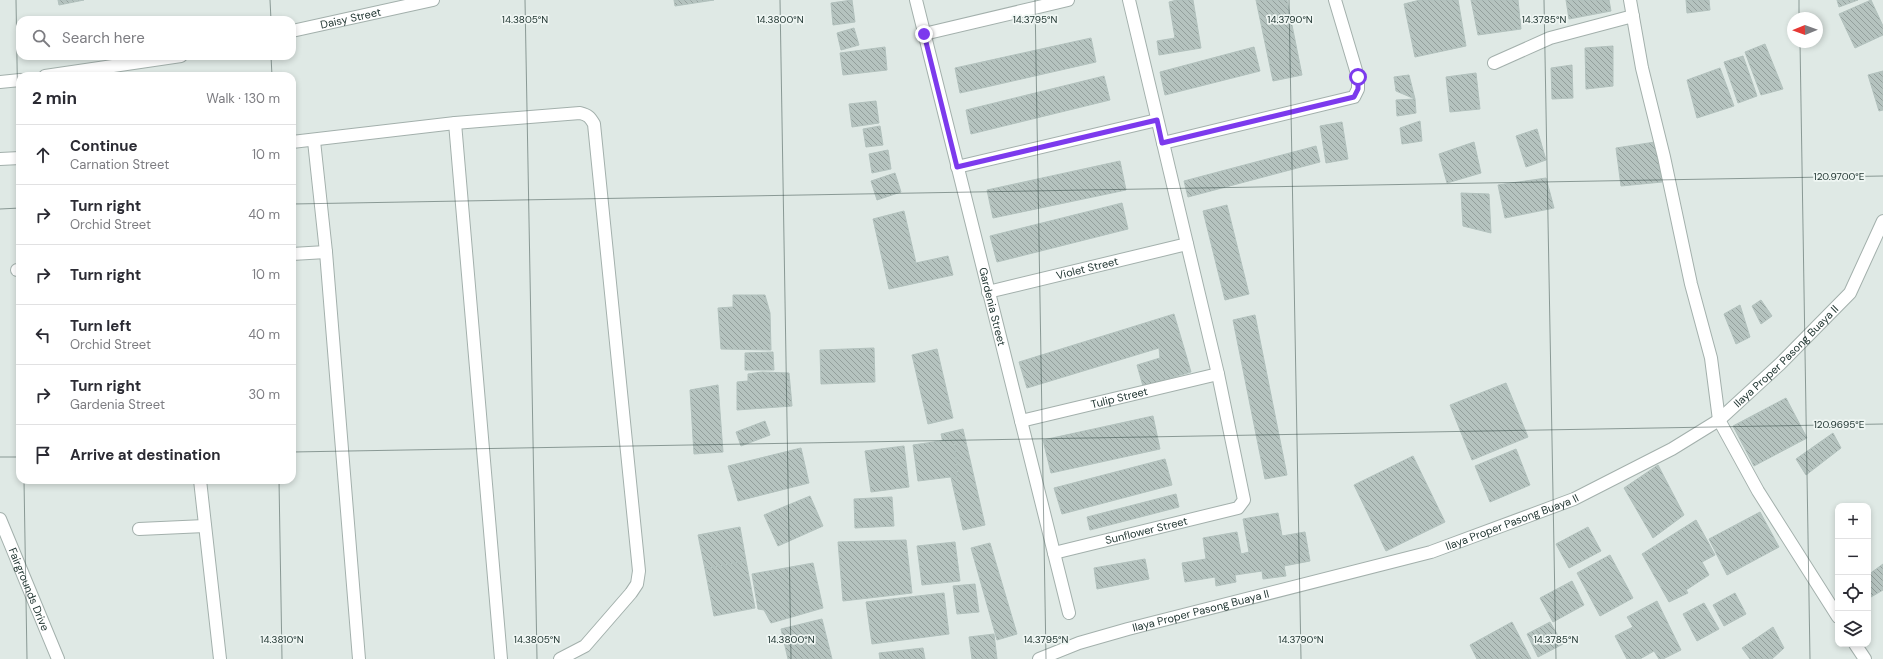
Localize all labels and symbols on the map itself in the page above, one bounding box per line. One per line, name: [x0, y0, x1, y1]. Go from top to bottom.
street label: Daisy Street: [319, 5, 382, 32]
north arrow: [1787, 12, 1823, 48]
text: 14.3805°N: [502, 13, 548, 26]
text: 14.3800°N: [756, 13, 804, 26]
text: 14.3795°N: [1013, 13, 1057, 26]
text: 14.3790°N: [1267, 13, 1313, 26]
text: 14.3785°N: [1522, 13, 1566, 26]
route end: [915, 25, 933, 43]
route start: [1349, 68, 1367, 86]
text: 120.9700°E: [1814, 170, 1865, 183]
street label: Violet Street: [1055, 254, 1120, 282]
street label: Gardenia Street: [976, 266, 1009, 347]
street label: Ilaya Proper Pasong Buaya II: [1731, 302, 1841, 410]
street label: Tulip Street: [1089, 384, 1149, 411]
text: 120.9695°E: [1814, 418, 1865, 431]
street label: Ilaya Proper Pasong Buaya II: [1444, 491, 1581, 553]
street label: Sunflower Street: [1104, 514, 1189, 547]
street label: Fairgrounds Drive: [6, 546, 53, 633]
street label: Ilaya Proper Pasong Buaya II: [1131, 586, 1271, 635]
text: 14.3810°N: [260, 633, 304, 646]
text: 14.3805°N: [514, 633, 560, 646]
text: 14.3800°N: [767, 633, 815, 646]
text: 14.3795°N: [1024, 633, 1068, 646]
text: 14.3790°N: [1278, 633, 1324, 646]
text: 14.3785°N: [1534, 633, 1578, 646]

